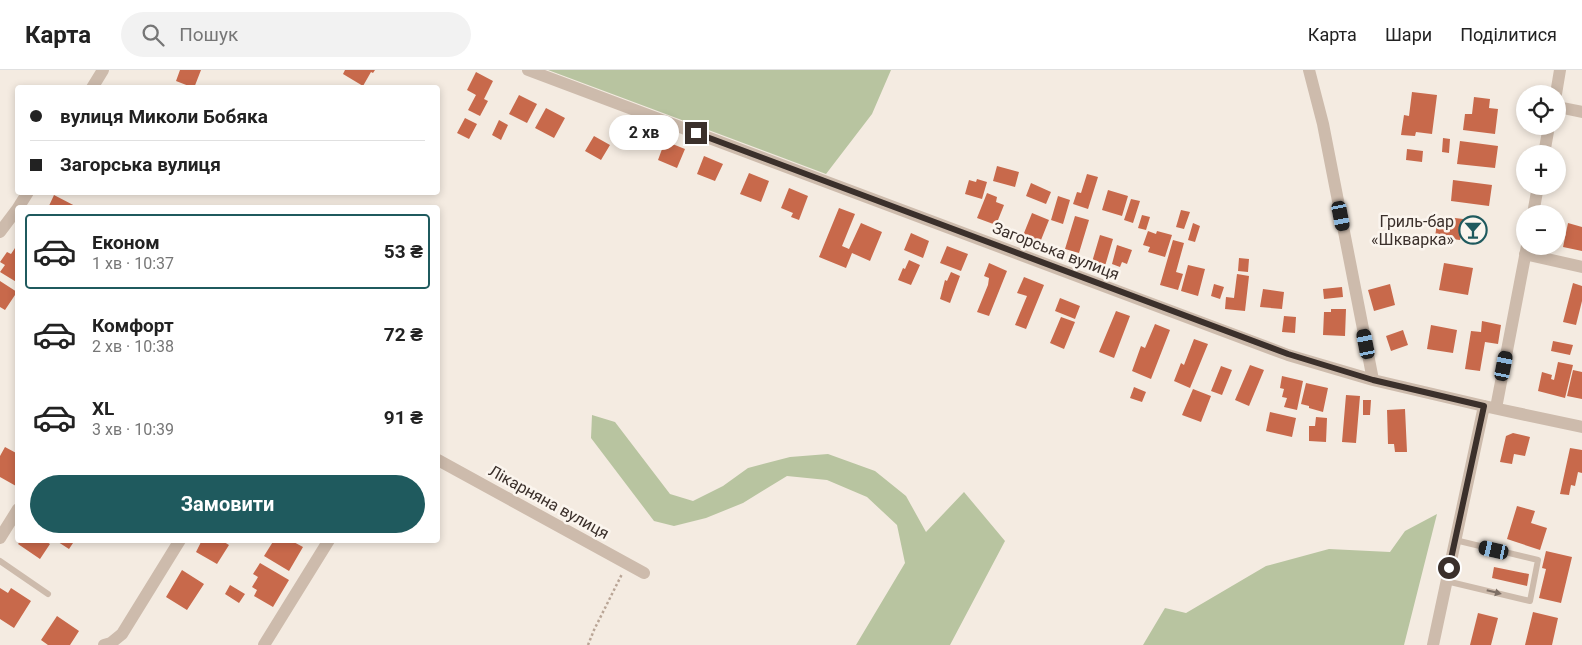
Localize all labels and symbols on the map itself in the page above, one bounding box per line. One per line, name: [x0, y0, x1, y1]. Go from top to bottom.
callout: 2 хв: [608, 116, 678, 150]
route end: [685, 122, 707, 144]
car: [1330, 200, 1351, 232]
place label: Гриль-бар «Шкварка»: [1371, 212, 1454, 249]
bar icon: Гриль-бар «Шкварка»: [1458, 215, 1488, 245]
street label: Загорська вулиця: [990, 218, 1122, 284]
car: [1355, 328, 1376, 360]
car: [1493, 350, 1514, 382]
street label: Лікарняна вулиця: [486, 461, 612, 543]
car: [1477, 539, 1510, 561]
route start: [1438, 557, 1460, 579]
one-way arrow: [1486, 588, 1501, 596]

